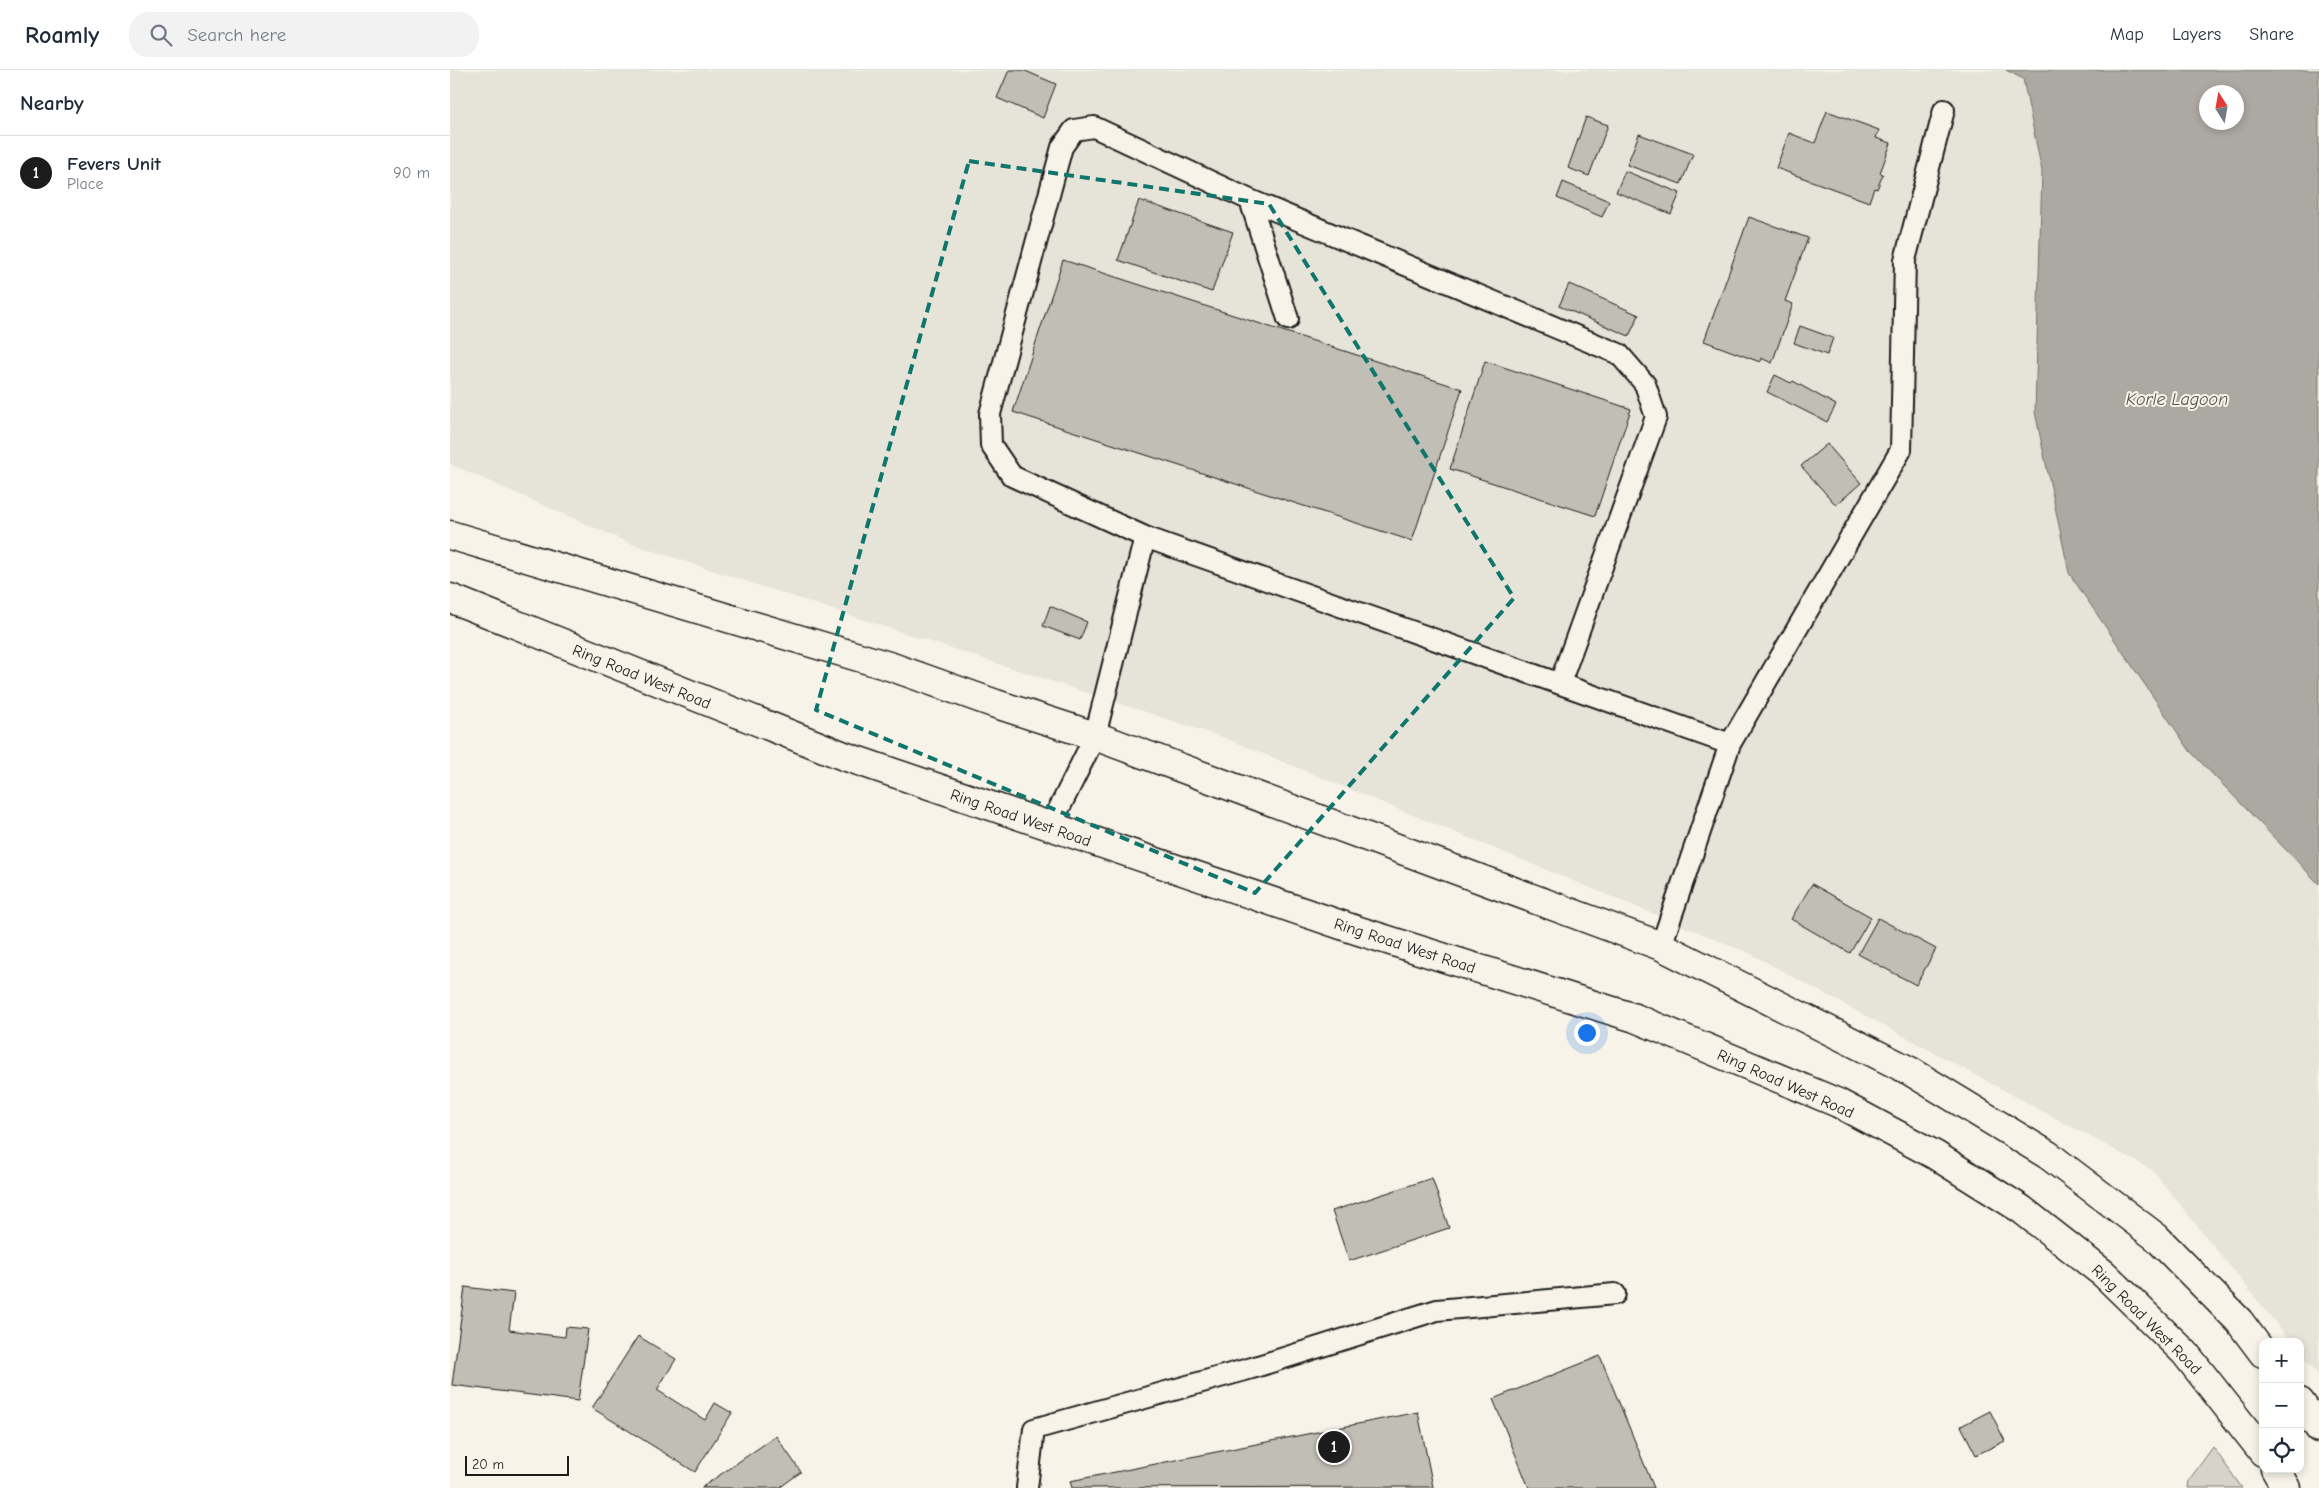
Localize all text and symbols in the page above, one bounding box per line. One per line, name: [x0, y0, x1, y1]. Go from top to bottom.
search box: [129, 12, 479, 57]
text: Roamly: [25, 21, 99, 49]
icon: search: [147, 21, 175, 49]
text: Search here: [187, 24, 286, 46]
text: Map: [2110, 24, 2144, 45]
text: Layers: [2172, 24, 2221, 45]
text: Share: [2249, 24, 2294, 45]
north arrow: [2199, 85, 2244, 130]
text: Nearby: [20, 91, 84, 115]
text: Fevers Unit: [67, 153, 161, 175]
text: 1: [33, 164, 39, 182]
text: 90 m: [393, 164, 430, 182]
text: Place: [67, 175, 103, 193]
water label: Korle Lagoon: [2126, 389, 2228, 410]
street label: Ring Road West Road: [570, 641, 713, 713]
street label: Ring Road West Road: [948, 785, 1093, 850]
street label: Ring Road West Road: [1332, 915, 1478, 977]
your location: [1574, 1020, 1600, 1046]
street label: Ring Road West Road: [1714, 1046, 1857, 1122]
street label: Ring Road West Road: [2088, 1261, 2205, 1378]
map controls: [2259, 1338, 2304, 1473]
button: +: [2259, 1338, 2304, 1383]
button: −: [2259, 1383, 2304, 1428]
pin: 1: [1318, 1428, 1350, 1466]
button: locate: [2259, 1428, 2304, 1473]
scale bar: [465, 1453, 569, 1476]
text: 20 m: [472, 1456, 504, 1473]

